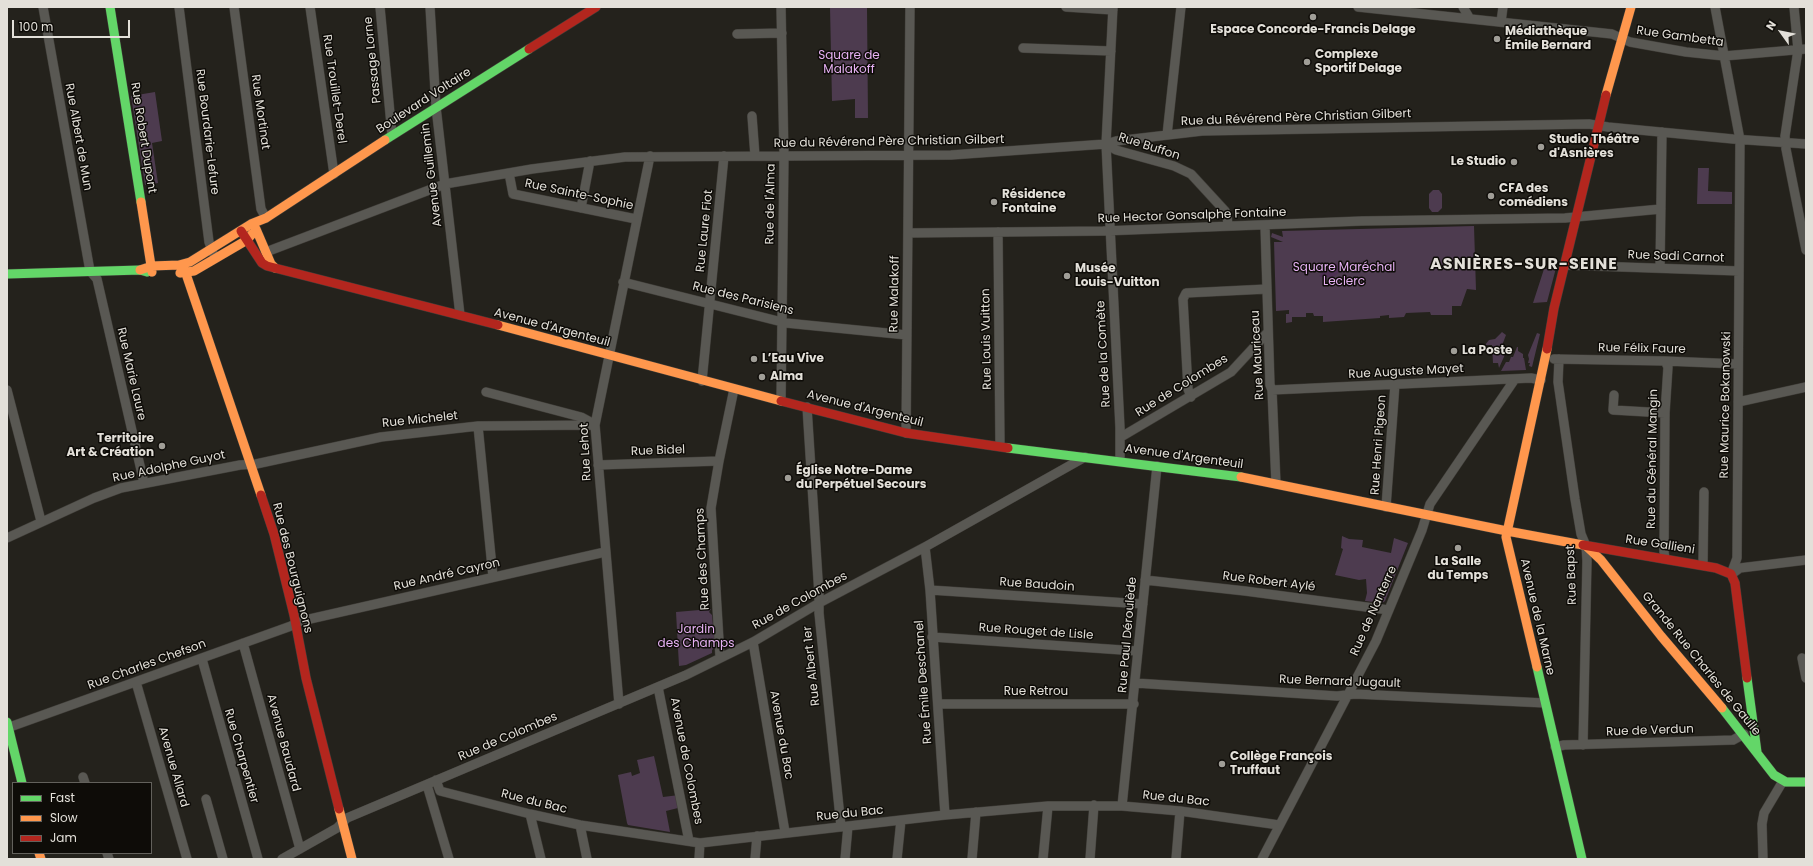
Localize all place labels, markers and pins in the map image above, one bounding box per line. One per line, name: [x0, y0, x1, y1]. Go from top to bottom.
marker: Espace Concorde-Francis Delage: [1308, 12, 1318, 22]
place label: Espace Concorde-Francis Delage: [1210, 23, 1416, 37]
place label: Médiathèque Émile Bernard: [1505, 25, 1591, 53]
marker: Médiathèque Émile Bernard: [1492, 34, 1502, 44]
place label: Complexe Sportif Delage: [1315, 48, 1402, 76]
marker: Complexe Sportif Delage: [1302, 57, 1312, 67]
place label: Studio Théâtre d'Asnières: [1549, 133, 1639, 161]
marker: Studio Théâtre d'Asnières: [1536, 142, 1546, 152]
place label: Le Studio: [1451, 155, 1506, 169]
marker: Le Studio: [1509, 157, 1519, 167]
place label: CFA des comédiens: [1499, 182, 1568, 210]
place label: Résidence Fontaine: [1002, 188, 1066, 216]
marker: CFA des comédiens: [1486, 191, 1496, 201]
marker: Résidence Fontaine: [989, 197, 999, 207]
place label: Musée Louis-Vuitton: [1075, 262, 1160, 290]
marker: Musée Louis-Vuitton: [1062, 271, 1072, 281]
place label: La Poste: [1462, 344, 1513, 358]
marker: La Poste: [1449, 346, 1459, 356]
place label: L’Eau Vive: [762, 352, 824, 366]
marker: L’Eau Vive: [749, 354, 759, 364]
place label: Alma: [770, 370, 803, 384]
marker: Alma: [757, 372, 767, 382]
place label: Territoire Art & Création: [67, 432, 154, 460]
marker: Territoire Art & Création: [157, 441, 167, 451]
place label: Église Notre-Dame du Perpétuel Secours: [796, 464, 926, 492]
marker: Église Notre-Dame du Perpétuel Secours: [783, 473, 793, 483]
marker: La Salle du Temps: [1453, 543, 1463, 553]
place label: La Salle du Temps: [1428, 555, 1488, 583]
place label: Collège François Truffaut: [1230, 750, 1332, 778]
marker: Collège François Truffaut: [1217, 759, 1227, 769]

